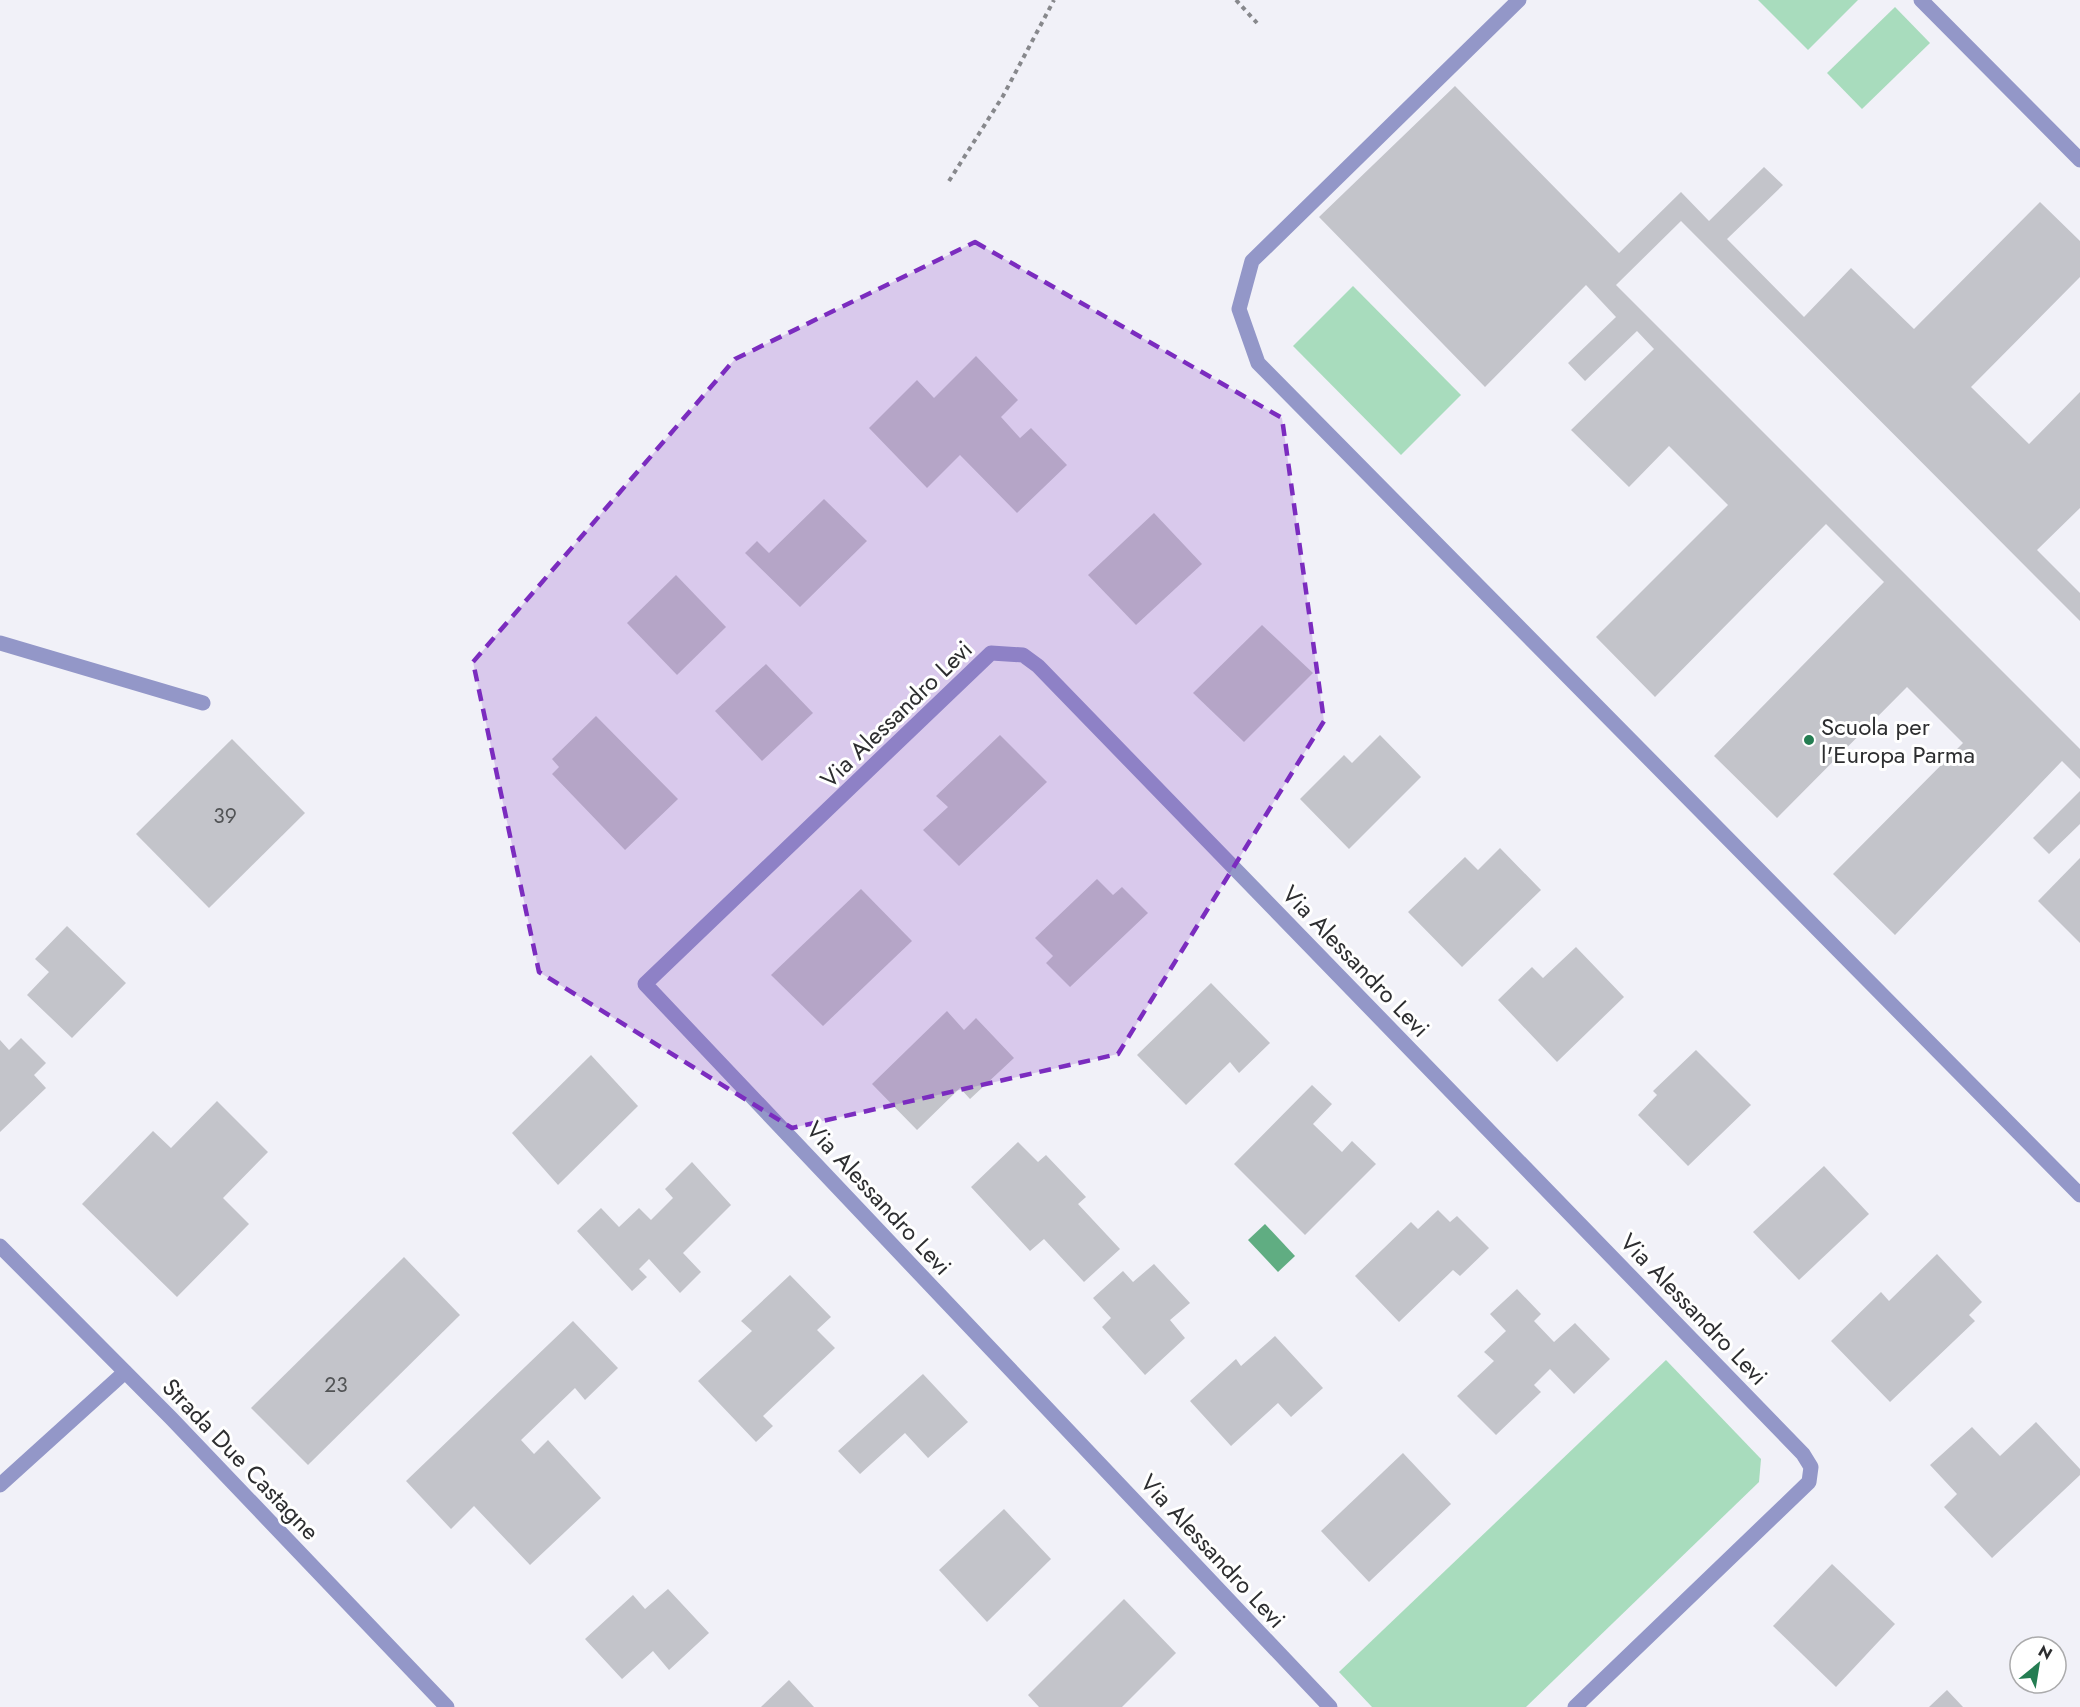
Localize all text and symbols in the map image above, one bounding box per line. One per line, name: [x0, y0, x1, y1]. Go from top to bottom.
street label: Via Alessandro Levi: [812, 632, 980, 796]
place label: Scuola per l'Europa Parma: [1821, 709, 1975, 772]
marker: Scuola per l'Europa Parma: [1802, 733, 1816, 747]
house number: 39: [213, 801, 237, 831]
street label: Via Alessandro Levi: [1274, 877, 1438, 1045]
street label: Via Alessandro Levi: [798, 1113, 960, 1283]
street label: Via Alessandro Levi: [1612, 1225, 1776, 1393]
street label: Strada Due Castagne: [154, 1370, 328, 1548]
house number: 23: [324, 1370, 348, 1400]
street label: Via Alessandro Levi: [1132, 1466, 1294, 1636]
north arrow: [2008, 1635, 2068, 1695]
text: N: [2034, 1639, 2057, 1666]

